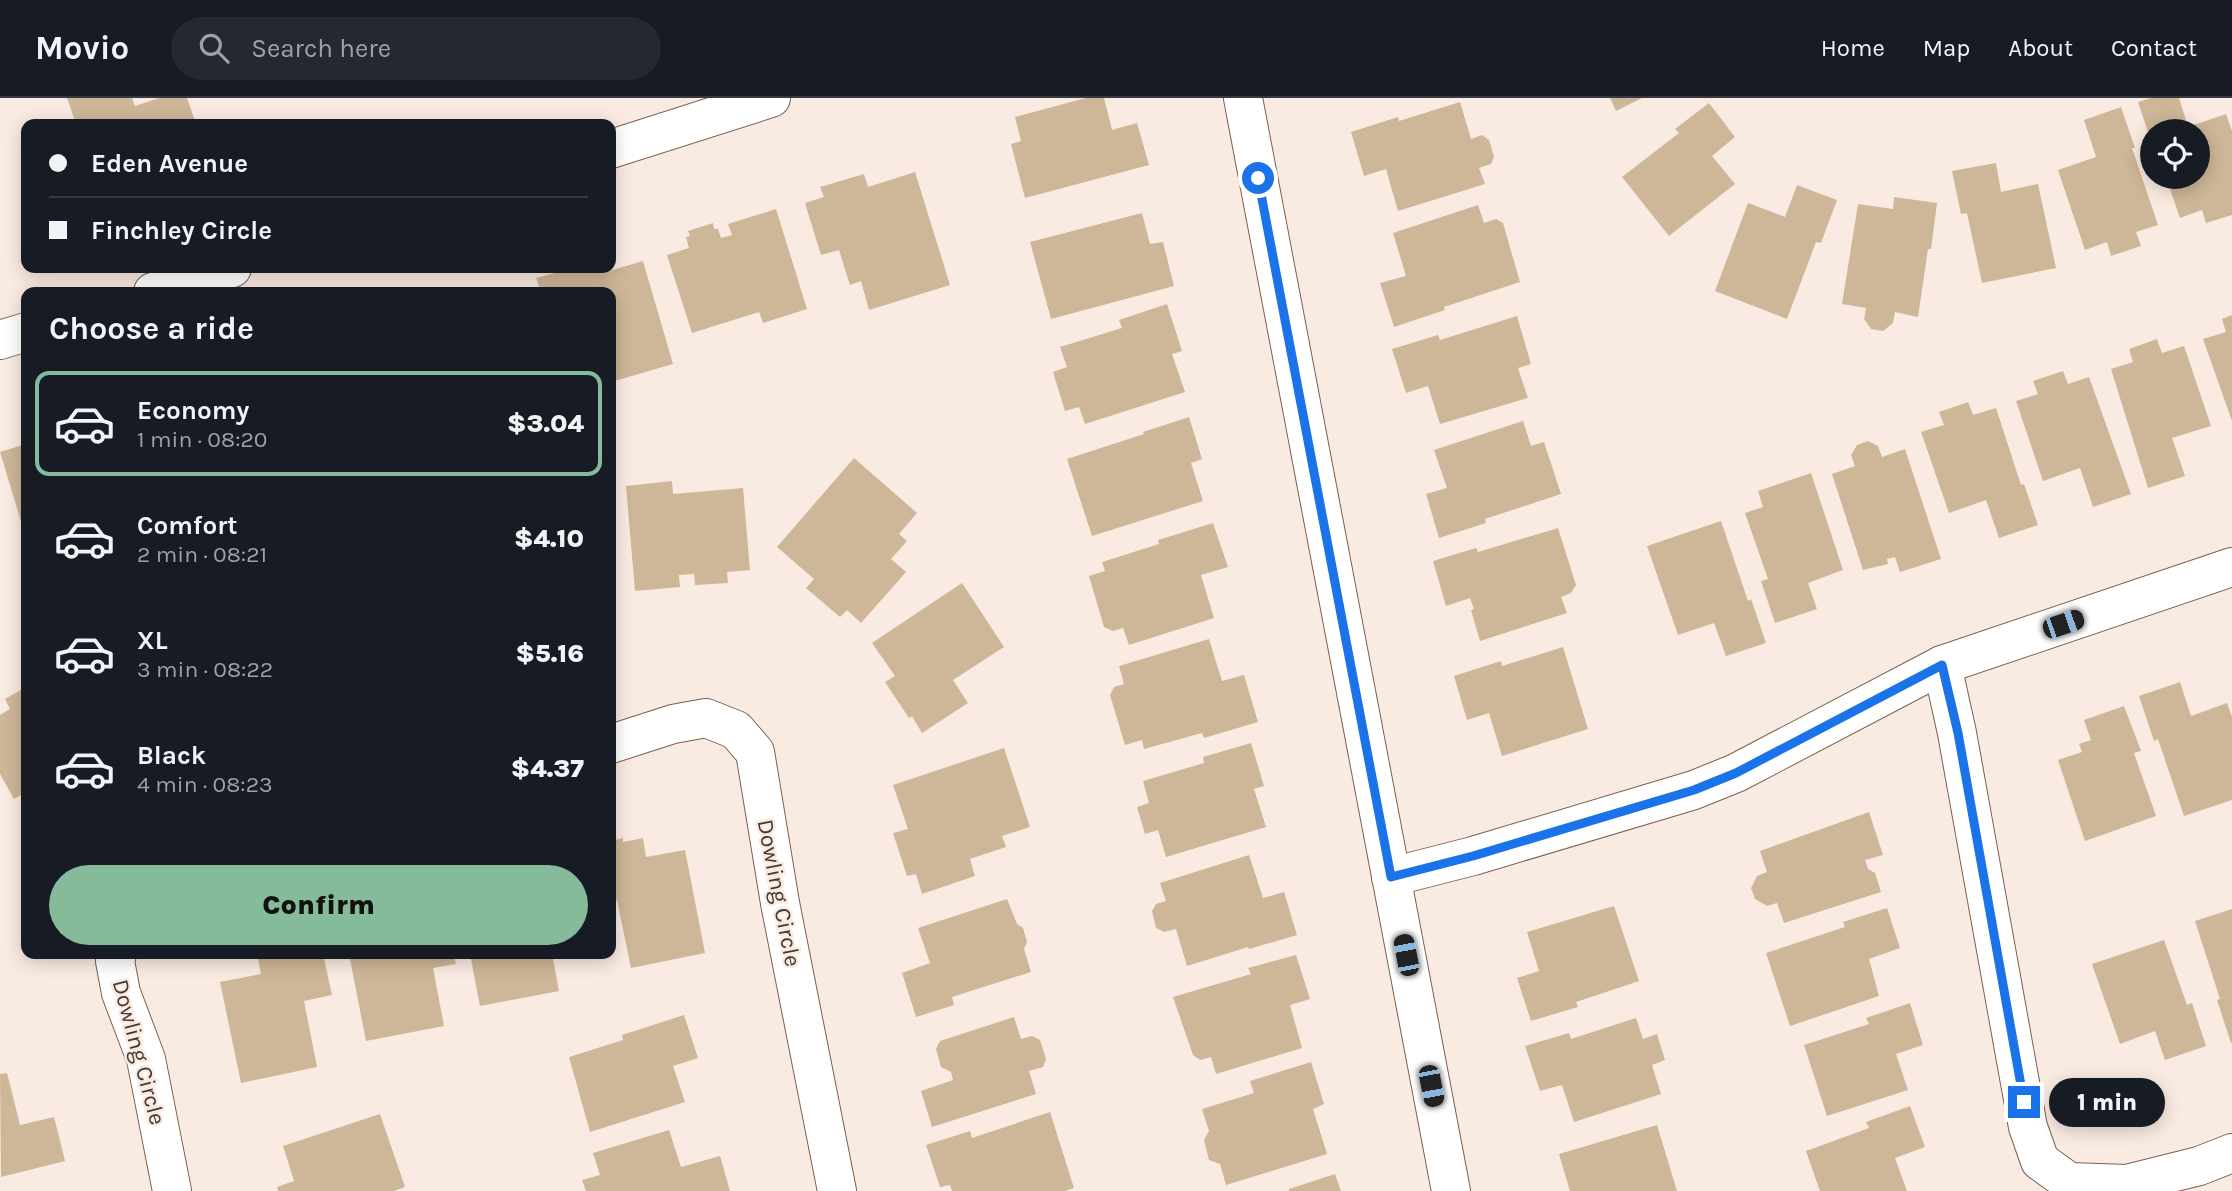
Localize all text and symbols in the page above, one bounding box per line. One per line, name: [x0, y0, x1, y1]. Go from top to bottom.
search box: [171, 17, 661, 80]
text: Movio: [35, 29, 129, 67]
icon: search: [195, 29, 233, 67]
text: Search here: [251, 33, 391, 64]
text: Home: [1821, 34, 1885, 62]
text: Map: [1923, 34, 1970, 62]
text: About: [2008, 34, 2073, 62]
text: Contact: [2111, 34, 2197, 62]
map controls: [2140, 119, 2210, 189]
button: locate: [2140, 119, 2210, 189]
text: Eden Avenue: [91, 148, 248, 179]
route start: [1242, 162, 1274, 194]
text: Finchley Circle: [91, 215, 272, 246]
text: Choose a ride: [49, 310, 254, 347]
icon: car: [53, 392, 116, 455]
text: Economy: [137, 395, 249, 426]
text: $3.04: [507, 408, 584, 439]
text: 1 min · 08:20: [137, 426, 267, 453]
icon: car: [53, 507, 116, 570]
text: Comfort: [137, 510, 238, 541]
text: $4.10: [514, 523, 584, 554]
text: 2 min · 08:21: [137, 541, 267, 568]
car: [2040, 607, 2087, 641]
icon: car: [53, 622, 116, 685]
text: XL: [137, 625, 168, 656]
text: $5.16: [516, 638, 584, 669]
text: 3 min · 08:22: [137, 656, 273, 683]
icon: car: [53, 737, 116, 800]
text: Black: [137, 740, 206, 771]
text: $4.37: [511, 753, 584, 784]
text: 4 min · 08:23: [137, 771, 273, 798]
street label: Dowling Circle: [751, 817, 807, 969]
button: Confirm: [49, 865, 588, 945]
car: [1392, 932, 1421, 978]
street label: Dowling Circle: [107, 976, 171, 1128]
car: [1417, 1063, 1446, 1109]
callout: 1 min: [2048, 1077, 2164, 1126]
route end: [2008, 1086, 2040, 1118]
text: 1 min: [2077, 1089, 2137, 1116]

